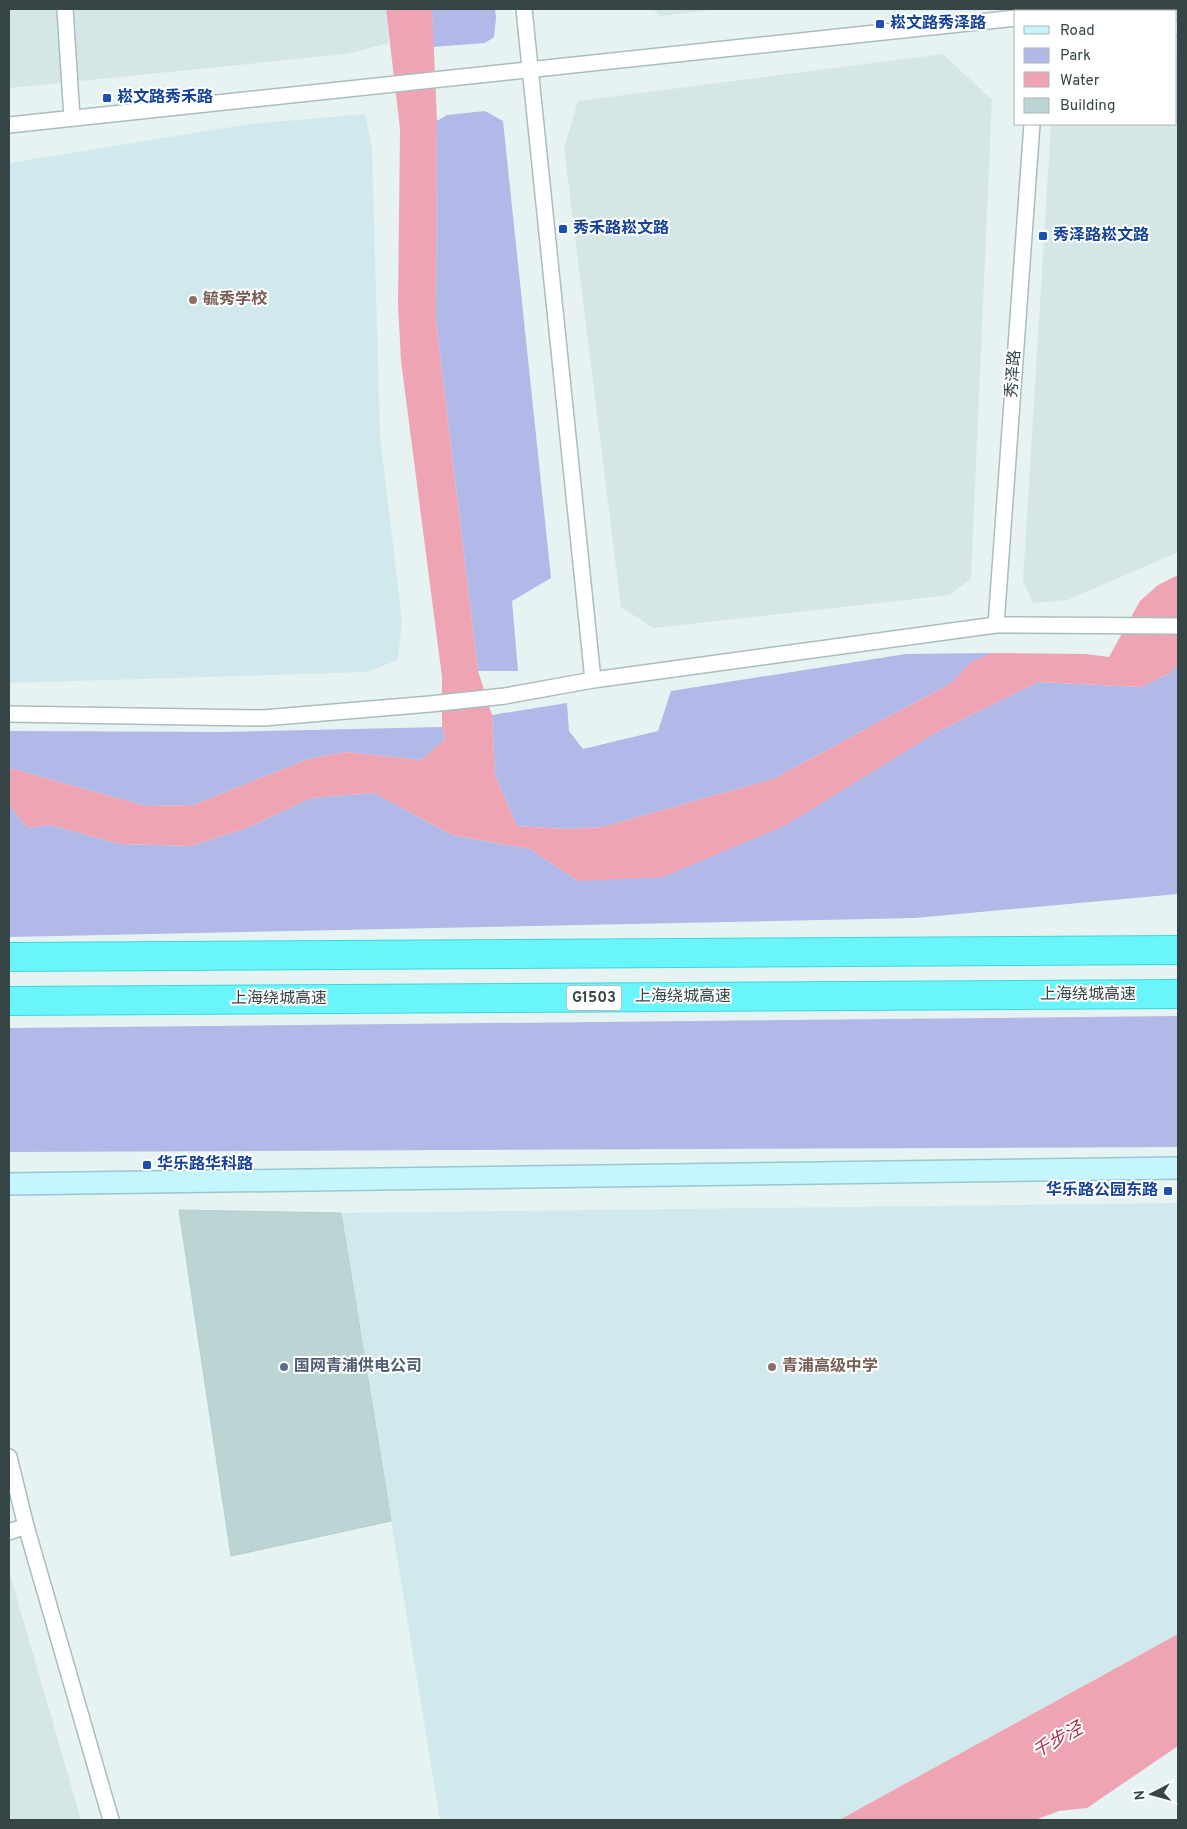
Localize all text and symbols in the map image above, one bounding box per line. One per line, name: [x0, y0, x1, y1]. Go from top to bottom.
legend: [1014, 10, 1177, 125]
place label: 崧文路秀泽路: [890, 14, 986, 34]
marker: 崧文路秀泽路: [874, 18, 886, 30]
text: Road: [1060, 22, 1095, 41]
text: Park: [1060, 47, 1091, 66]
text: Water: [1060, 72, 1100, 91]
place label: 崧文路秀禾路: [117, 88, 213, 108]
marker: 崧文路秀禾路: [101, 92, 113, 104]
text: Building: [1060, 97, 1115, 116]
place label: 秀禾路崧文路: [573, 219, 669, 239]
marker: 秀禾路崧文路: [557, 223, 569, 235]
place label: 秀泽路崧文路: [1053, 226, 1149, 246]
marker: 秀泽路崧文路: [1037, 230, 1049, 242]
place label: 毓秀学校: [203, 289, 268, 310]
marker: 毓秀学校: [187, 294, 199, 306]
street label: 秀泽路: [1002, 349, 1026, 399]
street label: 上海绕城高速: [1040, 985, 1136, 1005]
road number: G1503: [566, 986, 622, 1010]
street label: 上海绕城高速: [635, 987, 731, 1007]
street label: 上海绕城高速: [231, 989, 327, 1009]
place label: 华乐路华科路: [157, 1154, 253, 1175]
marker: 华乐路华科路: [141, 1159, 153, 1171]
place label: 华乐路公园东路: [1046, 1180, 1158, 1201]
marker: 华乐路公园东路: [1162, 1185, 1174, 1197]
place label: 国网青浦供电公司: [294, 1356, 422, 1377]
place label: 青浦高级中学: [782, 1356, 878, 1377]
marker: 国网青浦供电公司: [278, 1361, 290, 1373]
marker: 青浦高级中学: [766, 1361, 778, 1373]
water label: 千步泾: [1029, 1717, 1089, 1764]
north arrow: [1127, 1769, 1177, 1819]
text: N: [1132, 1789, 1150, 1801]

